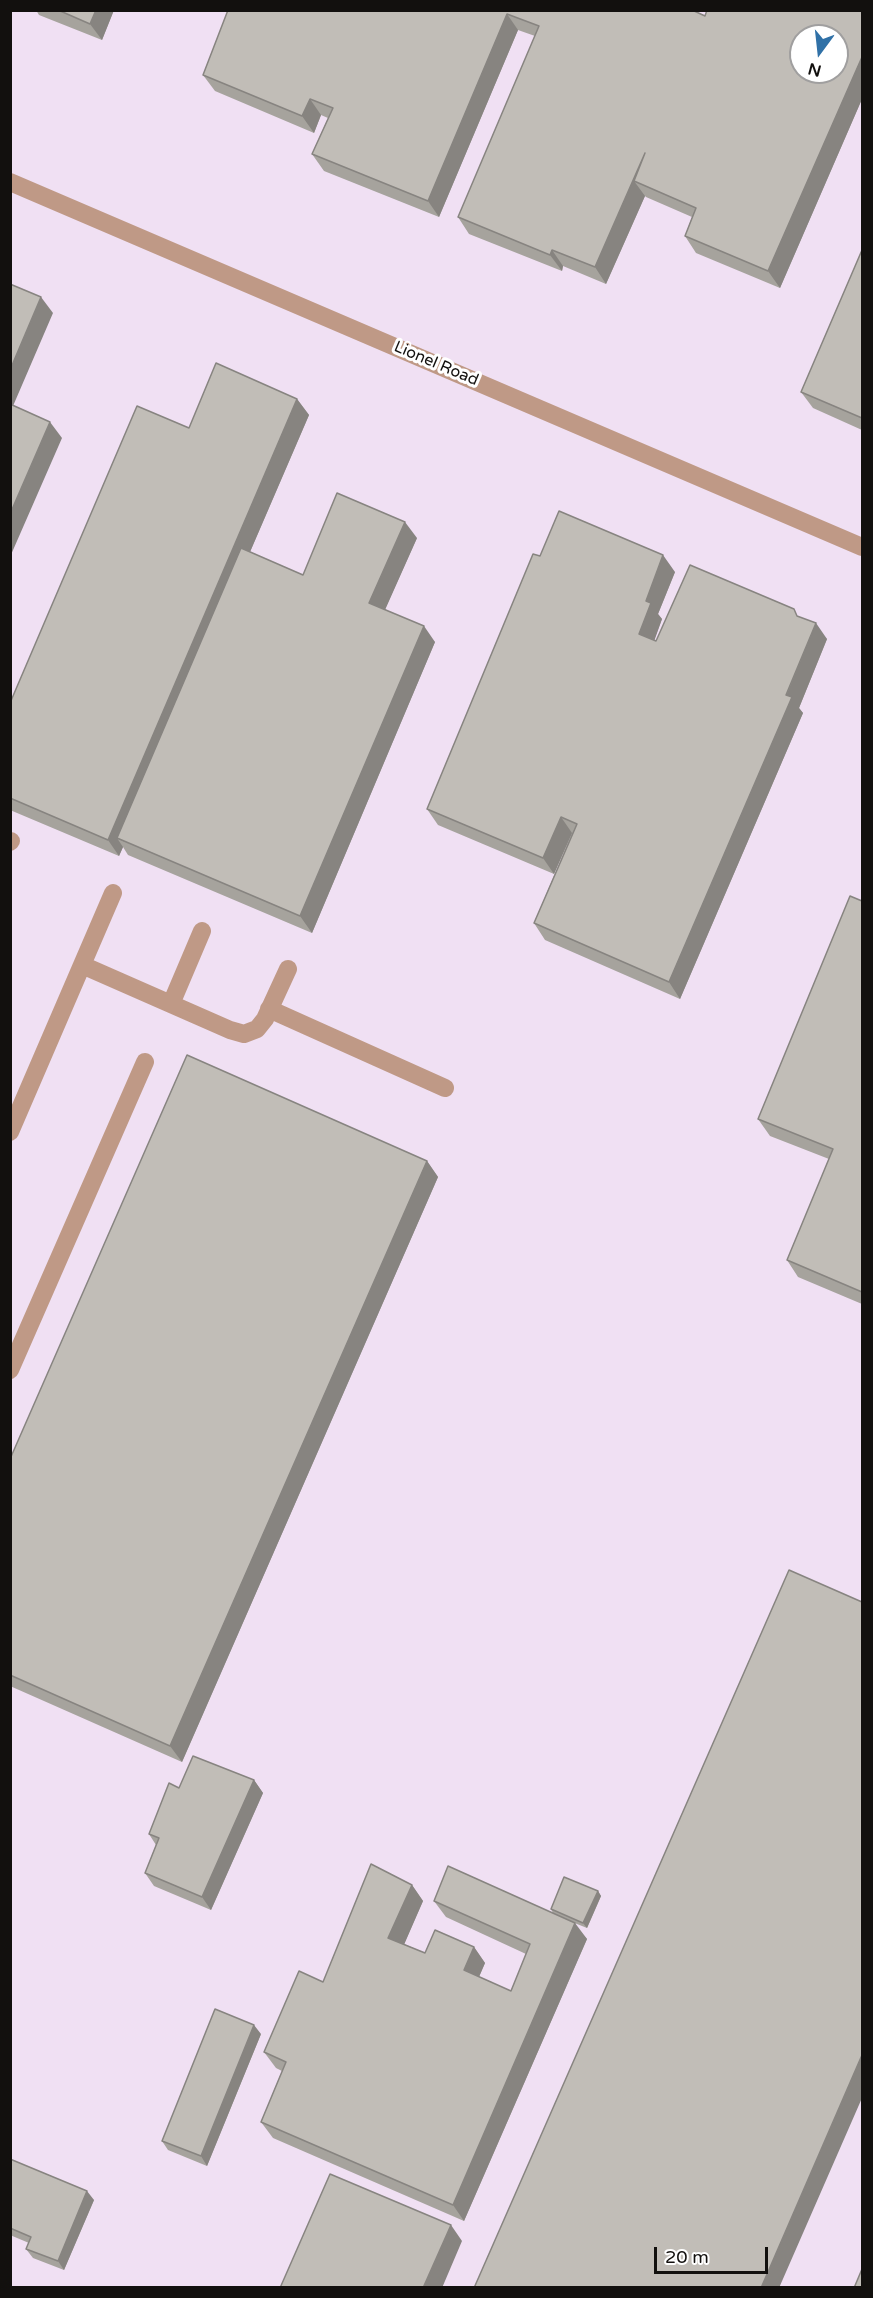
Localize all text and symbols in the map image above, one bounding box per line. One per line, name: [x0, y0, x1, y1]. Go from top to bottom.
north arrow: [789, 24, 849, 84]
text: N: [806, 58, 824, 81]
street label: Lionel Road: [391, 338, 481, 390]
scale bar: [657, 2235, 771, 2273]
text: 20 m: [665, 2246, 709, 2268]

